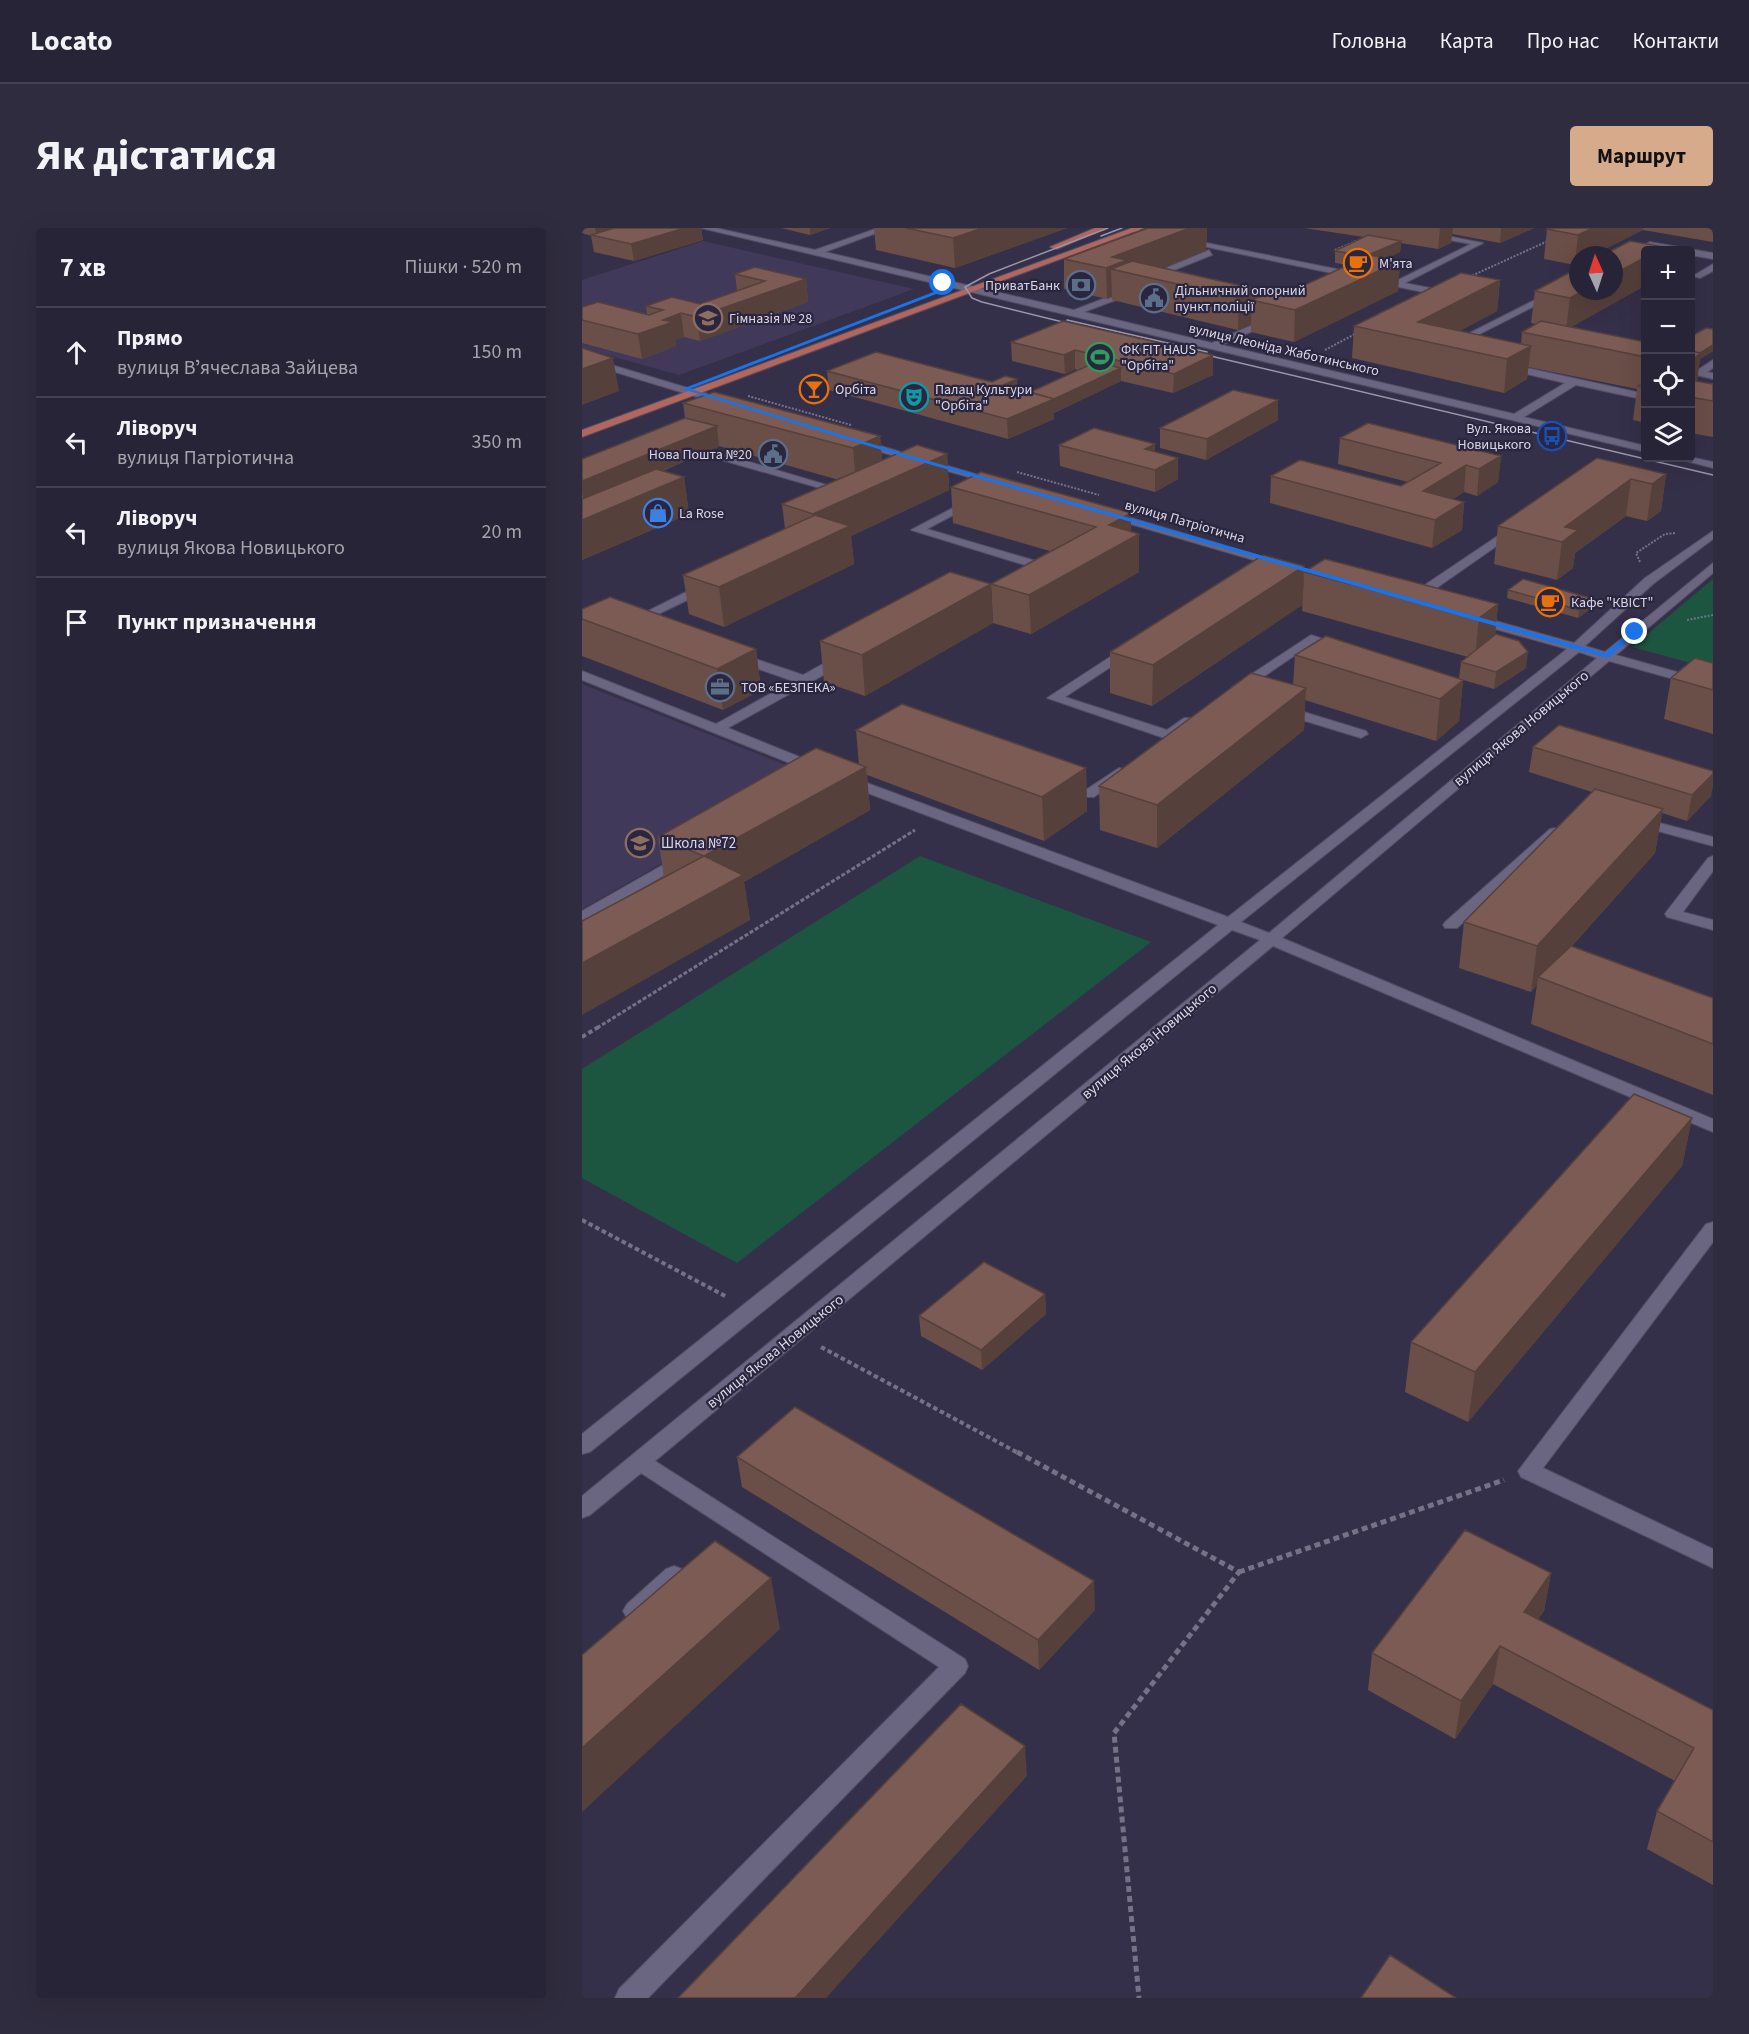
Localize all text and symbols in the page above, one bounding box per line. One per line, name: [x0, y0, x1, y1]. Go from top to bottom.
text: Locato: [30, 21, 112, 61]
text: Головна: [1332, 26, 1407, 56]
text: Карта: [1440, 26, 1494, 56]
text: Про нас: [1527, 26, 1599, 56]
text: Контакти: [1632, 26, 1719, 56]
text: Як дістатися: [36, 126, 277, 186]
button: Маршрут: [1570, 126, 1713, 186]
north arrow: [1569, 246, 1623, 300]
map controls: [1641, 246, 1695, 462]
button: +: [1641, 246, 1695, 300]
cafe icon: М'ята: [1342, 247, 1374, 279]
text: 7 хв: [60, 249, 106, 286]
text: Пішки · 520 m: [405, 253, 522, 281]
place label: М'ята: [1379, 254, 1413, 274]
route start: [929, 269, 955, 295]
bank icon: ПриватБанк: [1065, 269, 1097, 301]
place label: ПриватБанк: [985, 276, 1060, 296]
place label: Дільничний опорний пункт поліції: [1175, 281, 1306, 317]
public building icon: Дільничний опорний пункт поліції: [1138, 282, 1170, 314]
button: −: [1641, 300, 1695, 354]
school or university icon: Гімназія № 28: [692, 302, 724, 334]
place label: Гімназія № 28: [729, 309, 812, 329]
street label: вулиця Леоніда Жаботинського: [1187, 318, 1381, 382]
text: Прямо: [117, 322, 183, 354]
icon: ahead: [60, 336, 93, 369]
text: 150 m: [472, 338, 522, 366]
place label: ФК FIT HAUS "Орбіта": [1121, 340, 1196, 376]
sports icon: ФК FIT HAUS "Орбіта": [1084, 341, 1116, 373]
text: вулиця Вʼячеслава Зайцева: [117, 354, 358, 382]
button: locate: [1641, 354, 1695, 408]
bar icon: Орбіта: [798, 373, 830, 405]
place label: Орбіта: [835, 380, 876, 400]
place label: Палац Культури "Орбіта": [935, 380, 1032, 416]
theatre icon: Палац Культури "Орбіта": [898, 381, 930, 413]
button: layers: [1641, 408, 1695, 462]
text: Ліворуч: [117, 412, 197, 444]
place label: Вул. Якова Новицького: [1458, 419, 1531, 455]
bus stop icon: Вул. Якова Новицького: [1536, 420, 1568, 452]
icon: left: [60, 426, 93, 459]
text: 350 m: [472, 428, 522, 456]
public building icon: Нова Пошта №20: [757, 438, 789, 470]
text: вулиця Патріотична: [117, 444, 294, 472]
place label: Нова Пошта №20: [649, 445, 752, 465]
street label: вулиця Патріотична: [1122, 495, 1247, 549]
shop icon: La Rose: [642, 497, 674, 529]
text: Ліворуч: [117, 502, 197, 534]
place label: La Rose: [679, 504, 724, 524]
icon: left: [60, 516, 93, 549]
text: 20 m: [482, 518, 522, 546]
text: вулиця Якова Новицького: [117, 534, 345, 562]
cafe icon: Кафе "КВІСТ": [1534, 586, 1566, 618]
place label: Кафе "КВІСТ": [1571, 593, 1653, 613]
icon: arrive: [60, 606, 93, 639]
text: Пункт призначення: [117, 606, 317, 638]
route end: [1621, 618, 1647, 644]
street label: вулиця Якова Новицького: [1449, 665, 1594, 791]
office icon: ТОВ «БЕЗПЕКА»: [704, 671, 736, 703]
place label: ТОВ «БЕЗПЕКА»: [741, 678, 836, 698]
school or university icon: Школа №72: [624, 827, 656, 859]
place label: Школа №72: [661, 833, 736, 854]
street label: вулиця Якова Новицького: [1077, 978, 1222, 1104]
street label: вулиця Якова Новицького: [702, 1289, 848, 1413]

